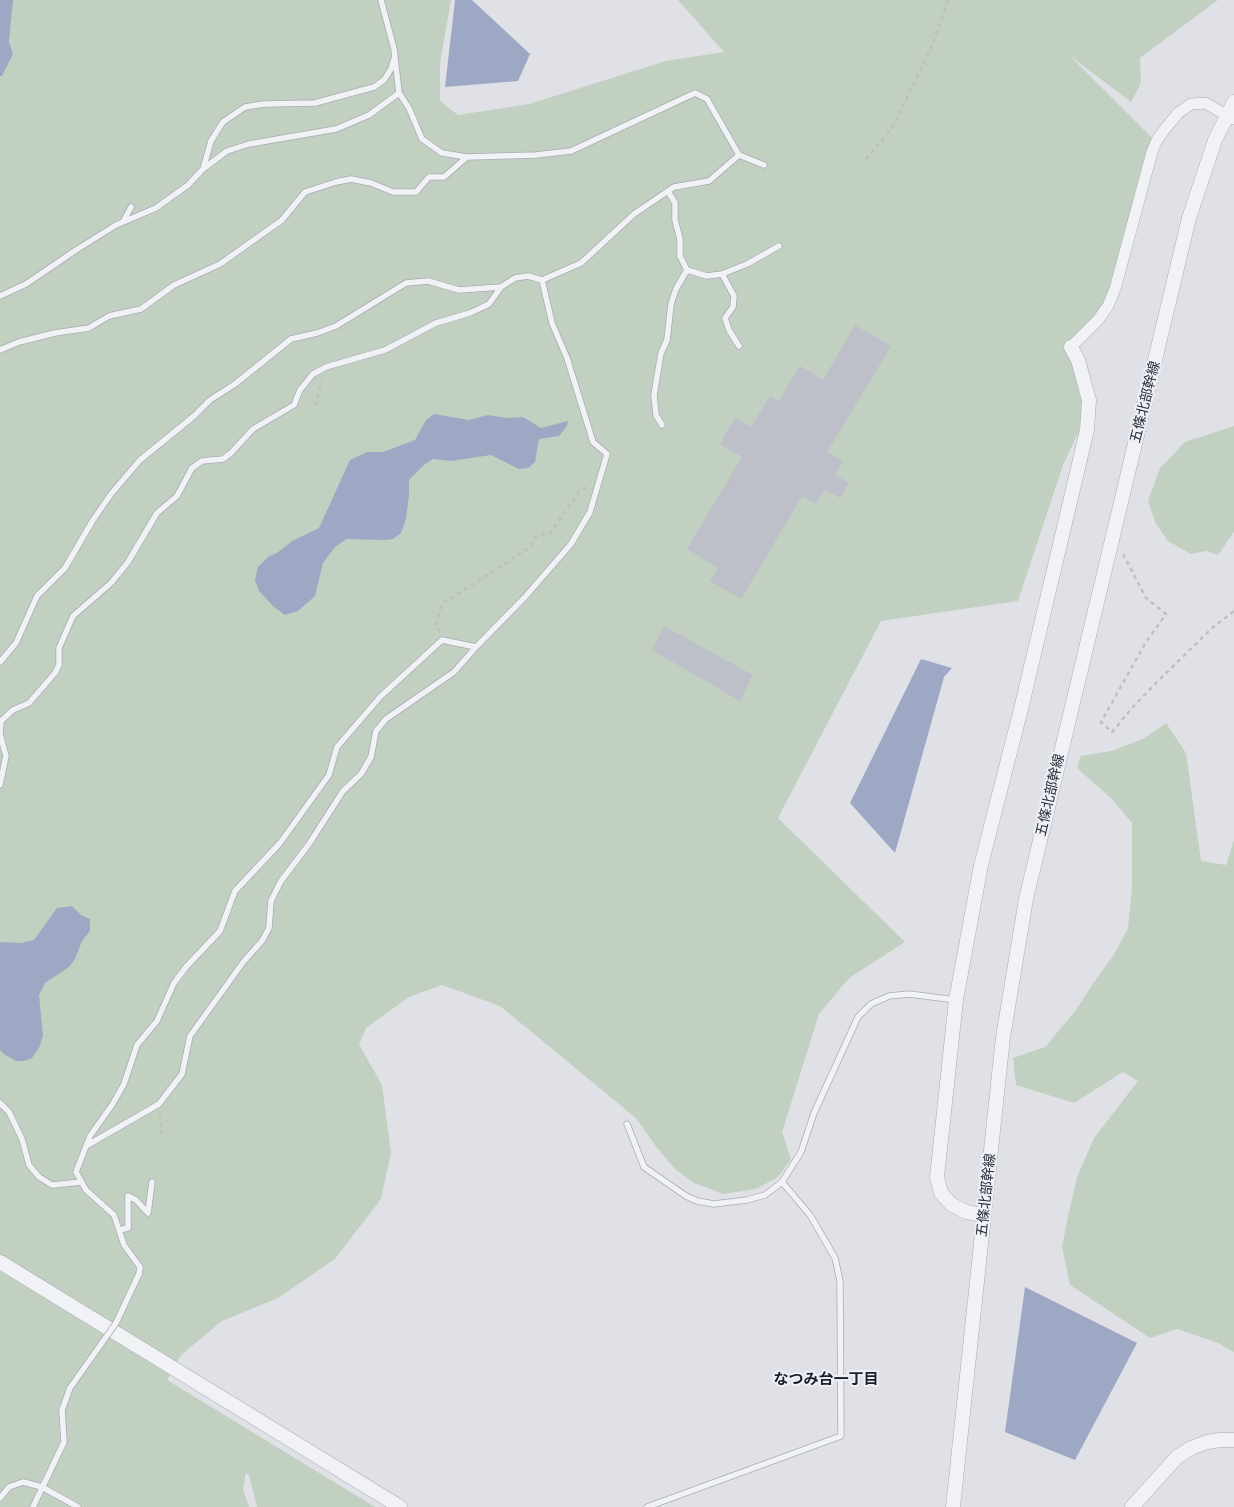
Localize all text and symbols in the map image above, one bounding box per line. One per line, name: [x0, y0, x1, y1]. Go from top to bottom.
street label: 五條北部幹線: [1127, 359, 1163, 445]
street label: 五條北部幹線: [1032, 752, 1068, 838]
street label: 五條北部幹線: [973, 1152, 999, 1238]
district label: なつみ台一丁目: [774, 1370, 878, 1388]

